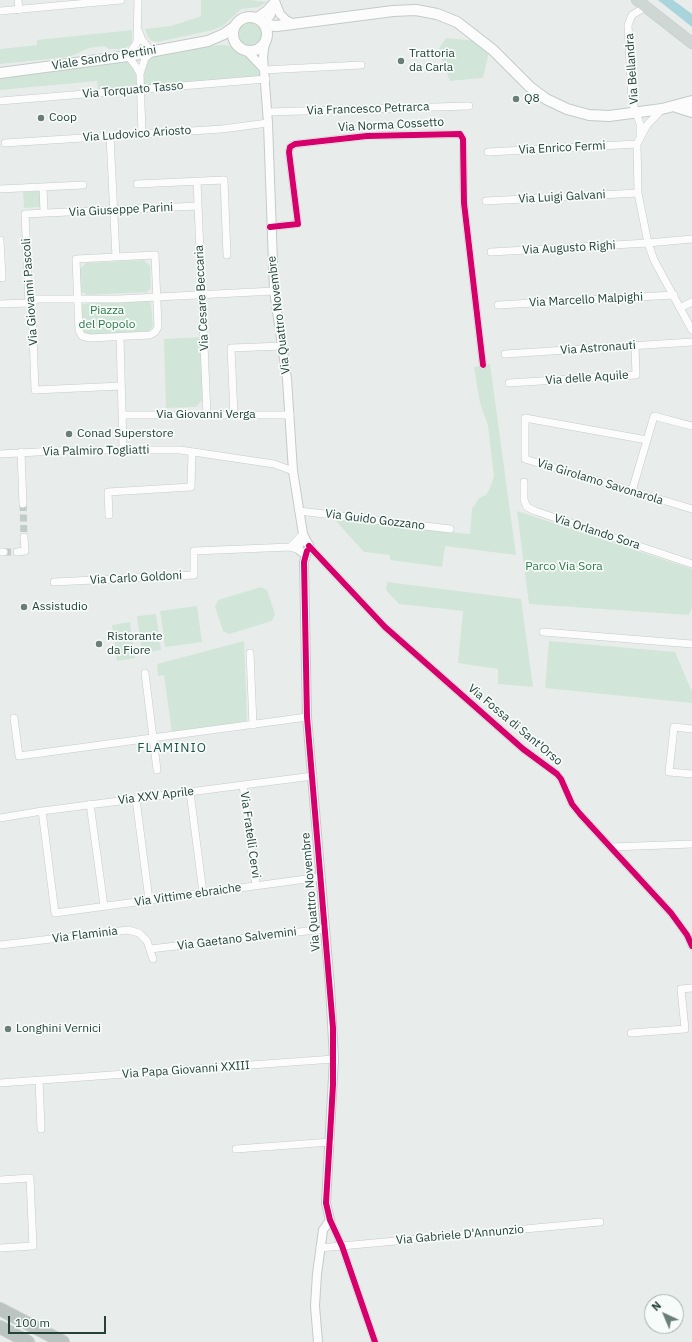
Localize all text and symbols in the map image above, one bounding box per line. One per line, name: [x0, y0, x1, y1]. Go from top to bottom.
street label: Via Bellandra: [622, 33, 642, 105]
street label: Viale Sandro Pertini: [51, 43, 157, 73]
place label: Trattoria da Carla: [409, 47, 455, 75]
marker: Trattoria da Carla: [396, 56, 406, 66]
street label: Via Torquato Tasso: [82, 78, 184, 102]
place label: Q8: [524, 92, 540, 106]
marker: Q8: [511, 94, 521, 104]
street label: Via Francesco Petrarca: [306, 100, 430, 118]
place label: Coop: [49, 111, 77, 125]
marker: Coop: [36, 113, 46, 123]
street label: Via Norma Cossetto: [338, 115, 444, 135]
street label: Via Ludovico Ariosto: [82, 123, 192, 145]
street label: Via Enrico Fermi: [518, 139, 606, 157]
street label: Via Luigi Galvani: [518, 188, 606, 206]
street label: Via Giuseppe Parini: [69, 200, 173, 220]
street label: Via Giovanni Pascoli: [19, 238, 41, 346]
street label: Via Augusto Righi: [522, 238, 616, 258]
street label: Via Cesare Beccaria: [192, 245, 212, 351]
street label: Via Quattro Novembre: [265, 255, 293, 375]
street label: Via Marcello Malpighi: [529, 290, 643, 310]
park label: Piazza del Popolo: [78, 304, 136, 332]
street label: Via Astronauti: [560, 338, 636, 358]
street label: Via delle Aquile: [545, 368, 629, 388]
street label: Via Giovanni Verga: [156, 408, 256, 422]
place label: Conad Superstore: [77, 427, 174, 441]
marker: Conad Superstore: [64, 429, 74, 439]
street label: Via Palmiro Togliatti: [42, 443, 150, 459]
street label: Via Girolamo Savonarola: [535, 456, 665, 508]
street label: Via Guido Gozzano: [324, 507, 426, 533]
street label: Via Orlando Sora: [552, 511, 642, 553]
park label: Parco Via Sora: [525, 560, 603, 574]
street label: Via Carlo Goldoni: [89, 568, 183, 588]
place label: Assistudio: [32, 600, 88, 614]
marker: Assistudio: [19, 602, 29, 612]
place label: Ristorante da Fiore: [107, 630, 163, 658]
marker: Ristorante da Fiore: [94, 639, 104, 649]
street label: Via Fossa di Sant'Orso: [465, 681, 565, 769]
district label: FLAMINIO: [137, 740, 207, 756]
street label: Via XXV Aprile: [117, 784, 195, 808]
street label: Via Fratelli Cervi: [237, 791, 263, 879]
street label: Via Quattro Novembre: [299, 832, 323, 952]
street label: Via Vittime ebraiche: [134, 880, 242, 910]
street label: Via Flaminia: [52, 924, 118, 946]
street label: Via Gaetano Salvemini: [177, 925, 297, 953]
place label: Longhini Vernici: [16, 1022, 101, 1036]
marker: Longhini Vernici: [3, 1024, 13, 1034]
street label: Via Papa Giovanni XXIII: [122, 1058, 250, 1082]
street label: Via Gabriele D'Annunzio: [395, 1222, 525, 1248]
north arrow: [644, 1294, 684, 1334]
text: N: [649, 1298, 664, 1314]
scale bar: [10, 1308, 108, 1334]
text: 100 m: [15, 1315, 50, 1330]

